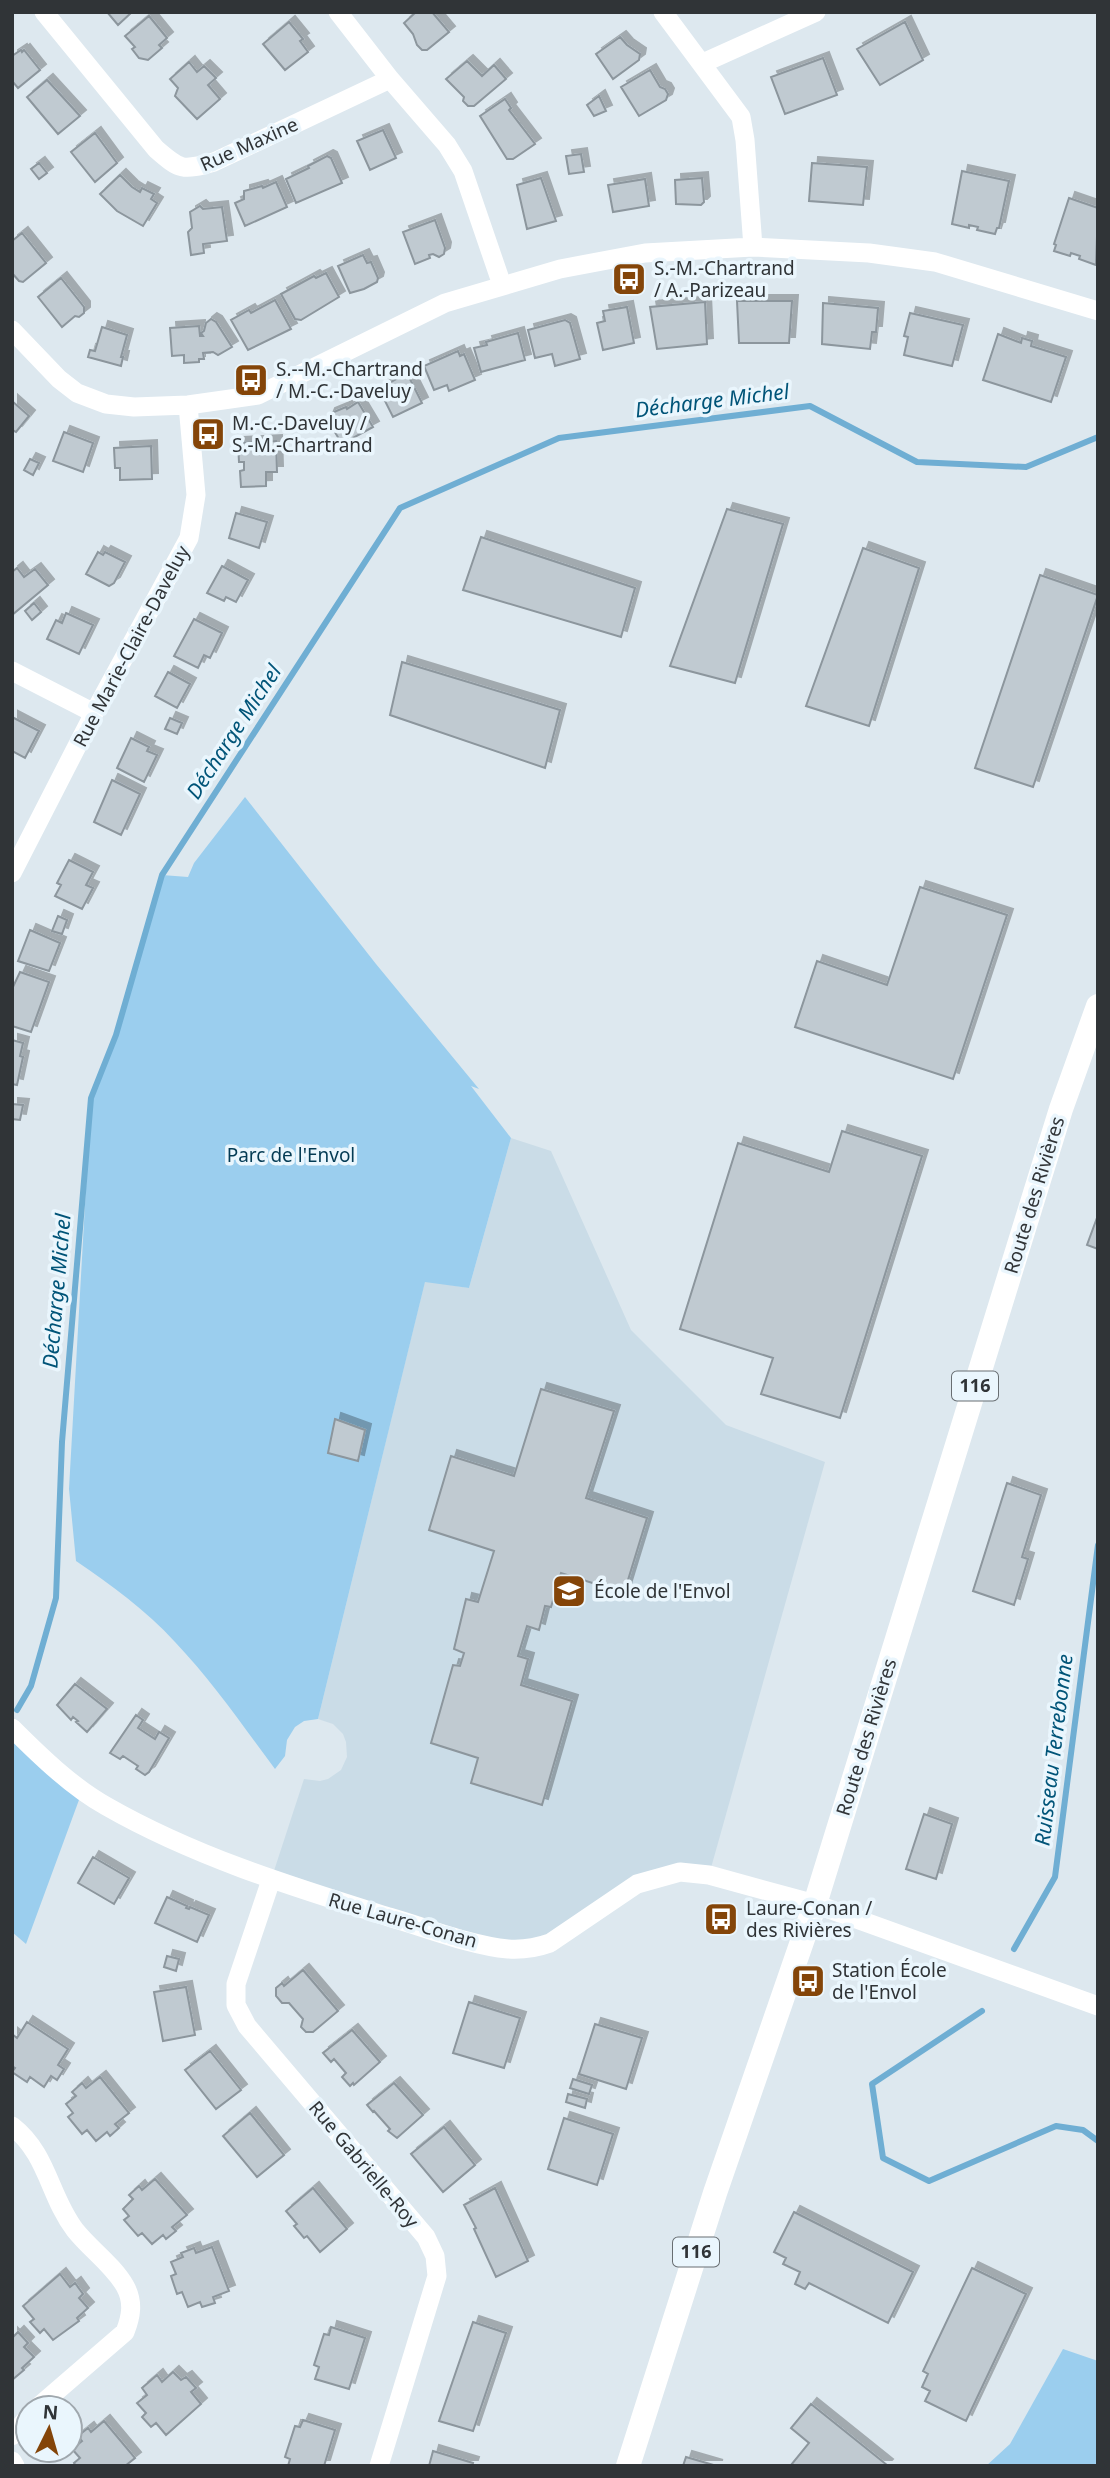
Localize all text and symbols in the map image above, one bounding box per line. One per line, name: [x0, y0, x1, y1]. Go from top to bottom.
street label: Rue Maxine: [196, 111, 302, 177]
place label: S.-M.-Chartrand / A.-Parizeau: [654, 255, 795, 303]
bus stop icon: S.-M.-Chartrand / A.-Parizeau: [610, 260, 648, 298]
place label: S.--M.-Chartrand / M.-C.-Daveluy: [276, 356, 423, 404]
bus stop icon: S.--M.-Chartrand / M.-C.-Daveluy: [232, 361, 270, 399]
water label: Décharge Michel: [633, 377, 791, 423]
place label: M.-C.-Daveluy / S.-M.-Chartrand: [232, 410, 373, 458]
bus stop icon: M.-C.-Daveluy / S.-M.-Chartrand: [189, 415, 227, 453]
street label: Rue Marie-Claire-Daveluy: [67, 540, 195, 751]
water label: Décharge Michel: [179, 658, 287, 804]
street label: Route des Rivières: [998, 1113, 1070, 1277]
park label: Parc de l'Envol: [227, 1142, 355, 1168]
water label: Décharge Michel: [35, 1212, 77, 1369]
road number: 116: [952, 1372, 998, 1400]
school or university icon: École de l'Envol: [550, 1572, 588, 1610]
place label: École de l'Envol: [594, 1578, 731, 1604]
water label: Ruisseau Terrebonne: [1027, 1652, 1079, 1847]
street label: Route des Rivières: [830, 1655, 902, 1819]
street label: Rue Laure-Conan: [326, 1886, 480, 1954]
place label: Laure-Conan / des Rivières: [746, 1895, 872, 1943]
bus stop icon: Laure-Conan / des Rivières: [702, 1900, 740, 1938]
place label: Station École de l'Envol: [832, 1957, 947, 2005]
bus stop icon: Station École de l'Envol: [789, 1962, 827, 2000]
street label: Rue Gabrielle-Roy: [303, 2095, 425, 2233]
road number: 116: [673, 2238, 719, 2266]
north arrow: [14, 2394, 84, 2464]
text: N: [42, 2398, 59, 2426]

